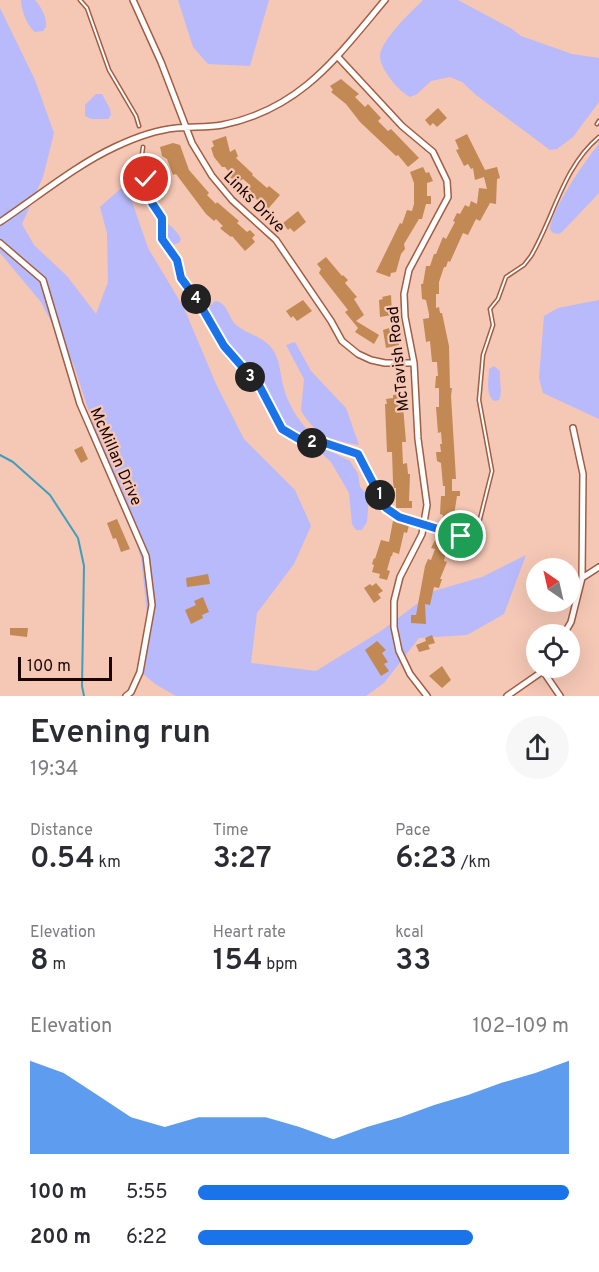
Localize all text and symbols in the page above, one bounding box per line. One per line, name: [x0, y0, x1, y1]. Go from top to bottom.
pin: [120, 153, 171, 204]
icon: check: [129, 162, 162, 195]
street label: Links Drive: [218, 167, 289, 238]
pin: 4: [181, 284, 211, 314]
text: 4: [191, 289, 201, 309]
street label: McTavish Road: [384, 305, 414, 412]
pin: 3: [235, 362, 265, 392]
text: 3: [245, 367, 255, 387]
street label: McMillan Drive: [85, 405, 146, 509]
pin: 2: [297, 428, 327, 458]
text: 2: [307, 433, 317, 453]
pin: 1: [365, 480, 395, 510]
text: 1: [377, 485, 383, 505]
pin: [435, 510, 486, 561]
icon: arrive: [444, 519, 477, 552]
north arrow: [526, 558, 580, 612]
map controls: [526, 558, 580, 678]
button: locate: [526, 624, 580, 678]
scale bar: [18, 654, 112, 682]
text: 100 m: [27, 657, 71, 677]
text: Evening run: [30, 713, 211, 755]
button: share: [506, 716, 569, 779]
text: 19:34: [30, 757, 78, 783]
text: Distance: [30, 821, 93, 841]
text: Time: [213, 821, 248, 841]
text: Pace: [395, 821, 430, 841]
text: 0.54: [30, 841, 95, 878]
text: 3:27: [213, 841, 272, 878]
text: 6:23: [395, 841, 457, 878]
text: km: [95, 853, 121, 873]
text: /km: [457, 853, 491, 873]
text: Elevation: [30, 923, 96, 943]
text: Heart rate: [213, 923, 286, 943]
text: kcal: [395, 923, 424, 943]
text: 8: [30, 943, 49, 980]
text: 154: [213, 943, 262, 980]
text: 33: [395, 943, 431, 980]
text: m: [49, 955, 66, 975]
text: bpm: [262, 955, 298, 975]
text: Elevation: [30, 1014, 112, 1040]
text: 102–109 m: [472, 1014, 569, 1040]
text: 100 m: [30, 1180, 87, 1206]
text: 5:55: [126, 1180, 168, 1206]
text: 200 m: [30, 1225, 91, 1251]
text: 6:22: [126, 1225, 167, 1251]

